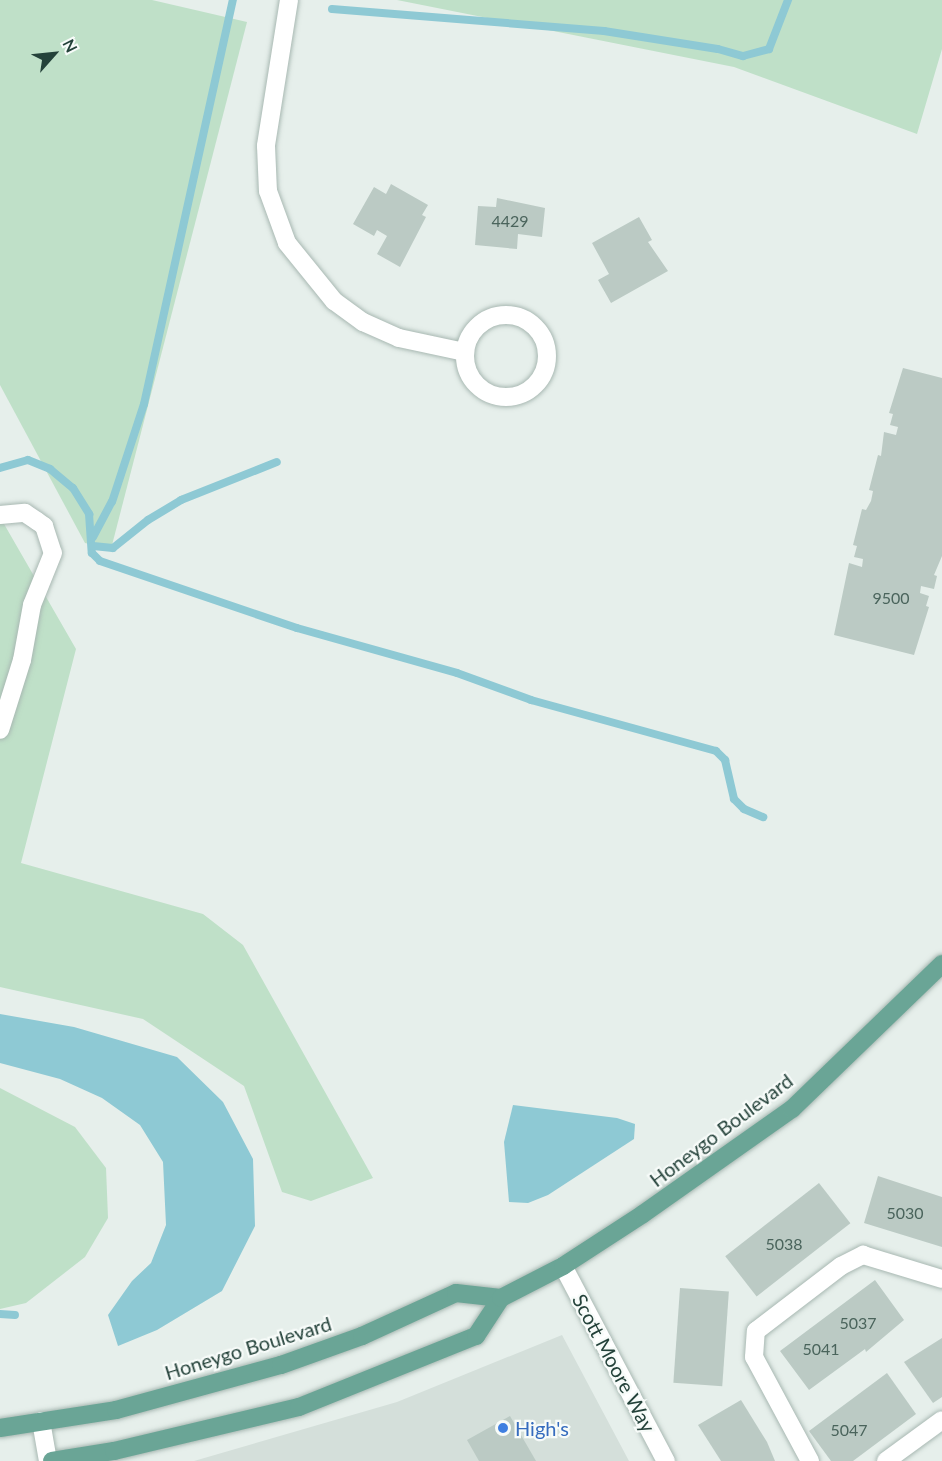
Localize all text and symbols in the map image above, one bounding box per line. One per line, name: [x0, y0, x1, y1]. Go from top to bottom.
north arrow: [24, 24, 84, 84]
text: N: [59, 36, 82, 55]
house number: 4429: [491, 211, 529, 231]
house number: 9500: [872, 588, 910, 608]
street label: Honeygo Boulevard: [645, 1068, 797, 1192]
house number: 5030: [886, 1203, 924, 1223]
house number: 5038: [765, 1234, 803, 1254]
street label: Scott Moore Way: [567, 1290, 661, 1436]
street label: Honeygo Boulevard: [162, 1311, 334, 1385]
house number: 5037: [839, 1313, 877, 1333]
house number: 5041: [802, 1339, 840, 1359]
place label: High's: [515, 1416, 569, 1440]
house number: 5047: [830, 1420, 868, 1440]
marker: High's: [496, 1421, 510, 1435]

